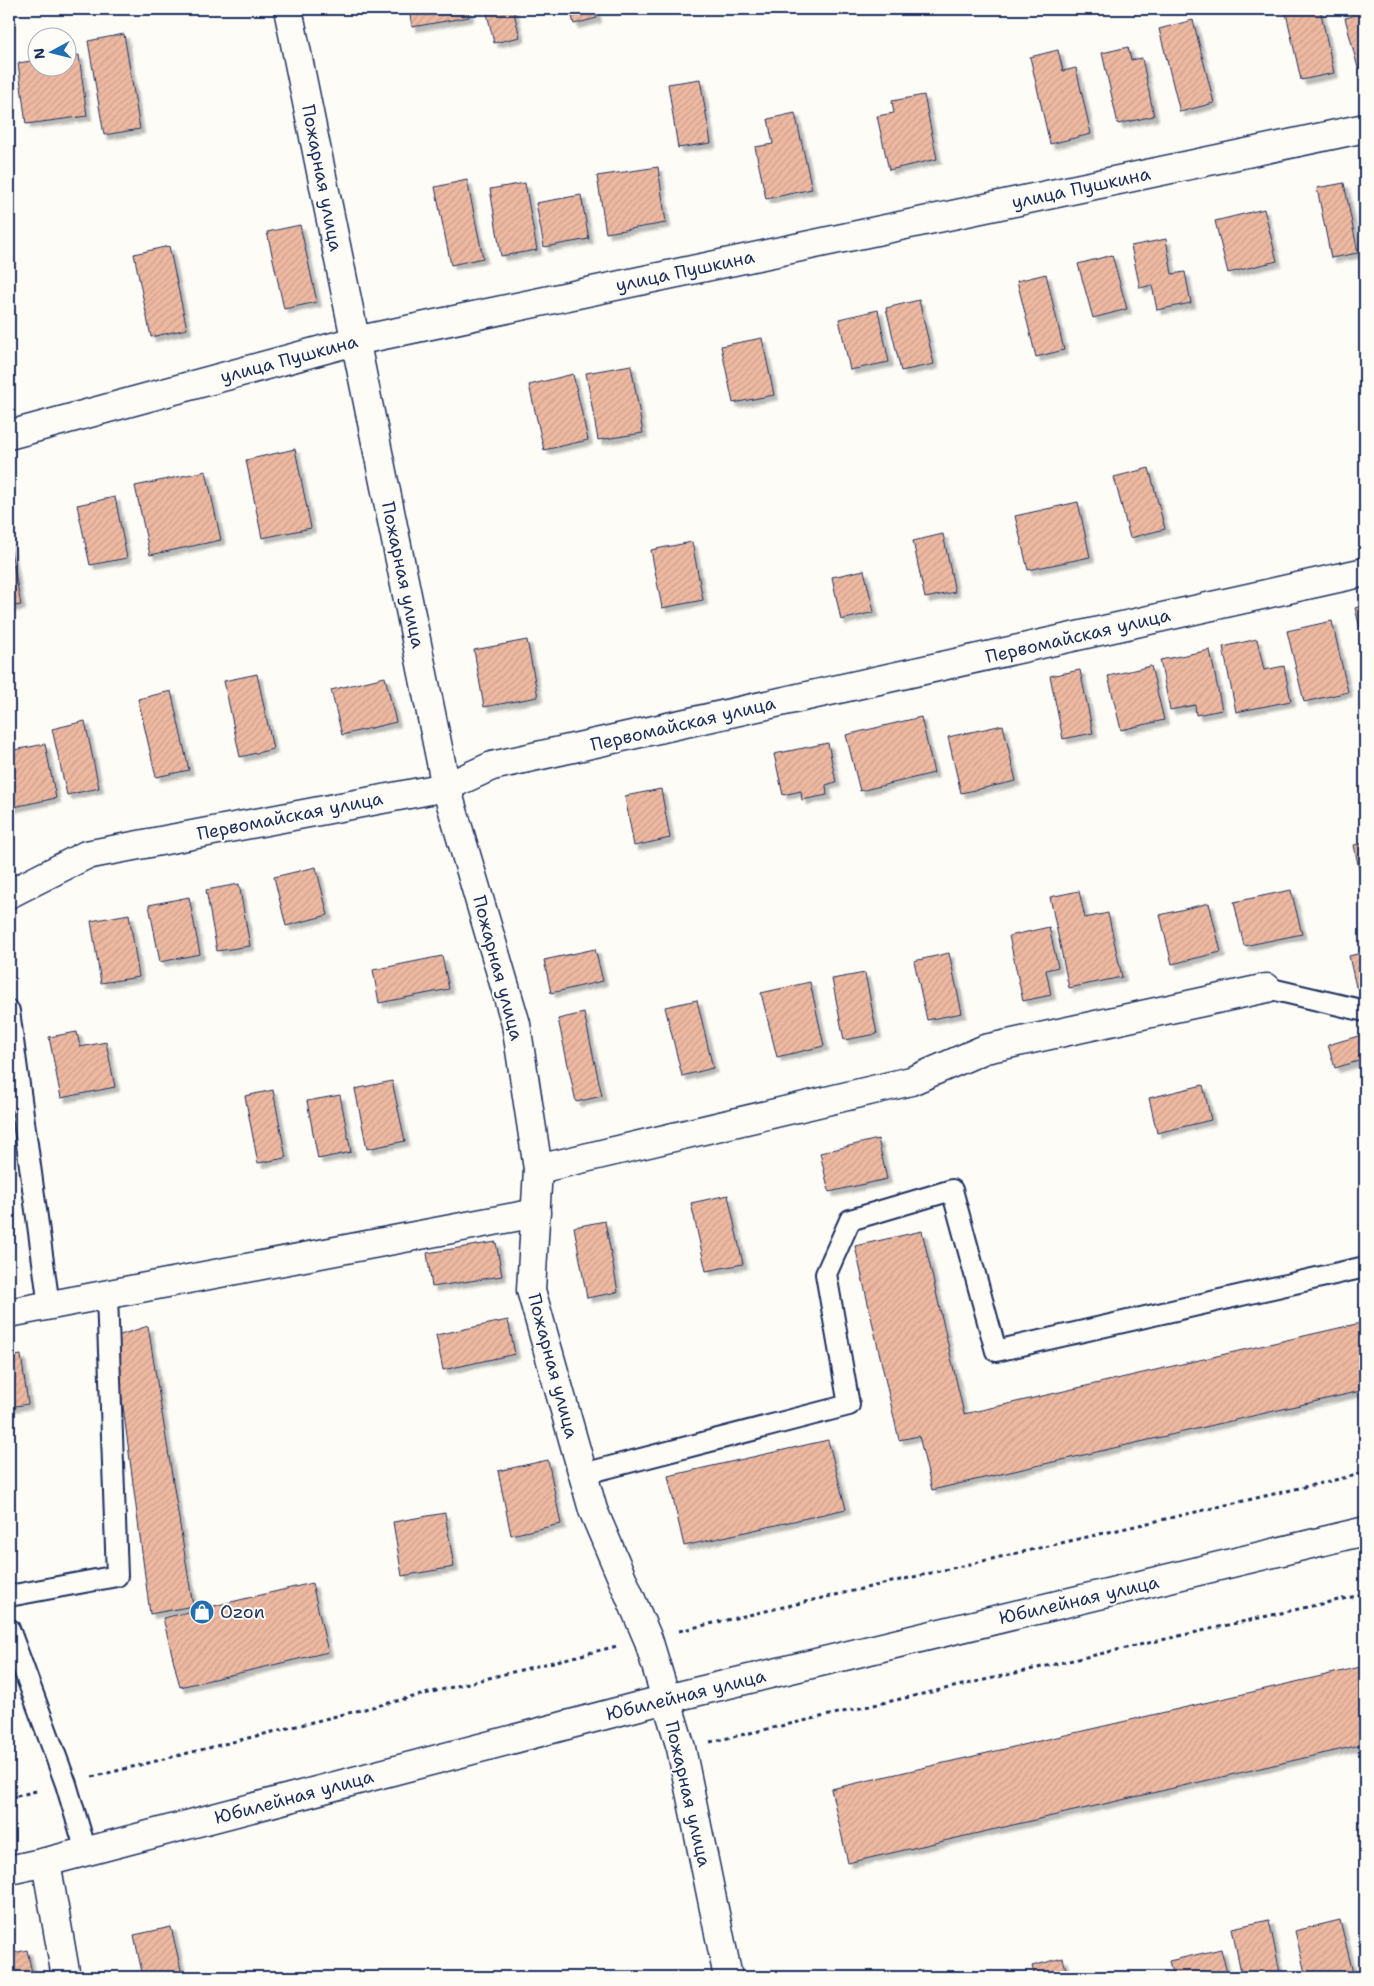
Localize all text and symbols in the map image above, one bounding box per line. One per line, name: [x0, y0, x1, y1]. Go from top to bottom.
north arrow: [28, 28, 78, 78]
text: N: [29, 47, 49, 60]
street label: Пожарная улица: [296, 103, 348, 253]
street label: улица Пушкина: [1009, 162, 1153, 214]
street label: улица Пушкина: [613, 245, 757, 297]
street label: улица Пушкина: [218, 329, 360, 389]
street label: Пожарная улица: [376, 500, 430, 650]
street label: Первомайская улица: [983, 603, 1173, 669]
street label: Первомайская улица: [588, 691, 778, 757]
street label: Первомайская улица: [195, 786, 385, 846]
street label: Пожарная улица: [467, 893, 529, 1043]
street label: Пожарная улица: [522, 1291, 584, 1441]
street label: Юбилейная улица: [997, 1570, 1161, 1630]
shop icon: Ozon: [189, 1599, 215, 1625]
place label: Ozon: [220, 1600, 265, 1624]
street label: Юбилейная улица: [604, 1664, 768, 1726]
street label: Пожарная улица: [660, 1719, 716, 1869]
street label: Юбилейная улица: [212, 1764, 376, 1830]

